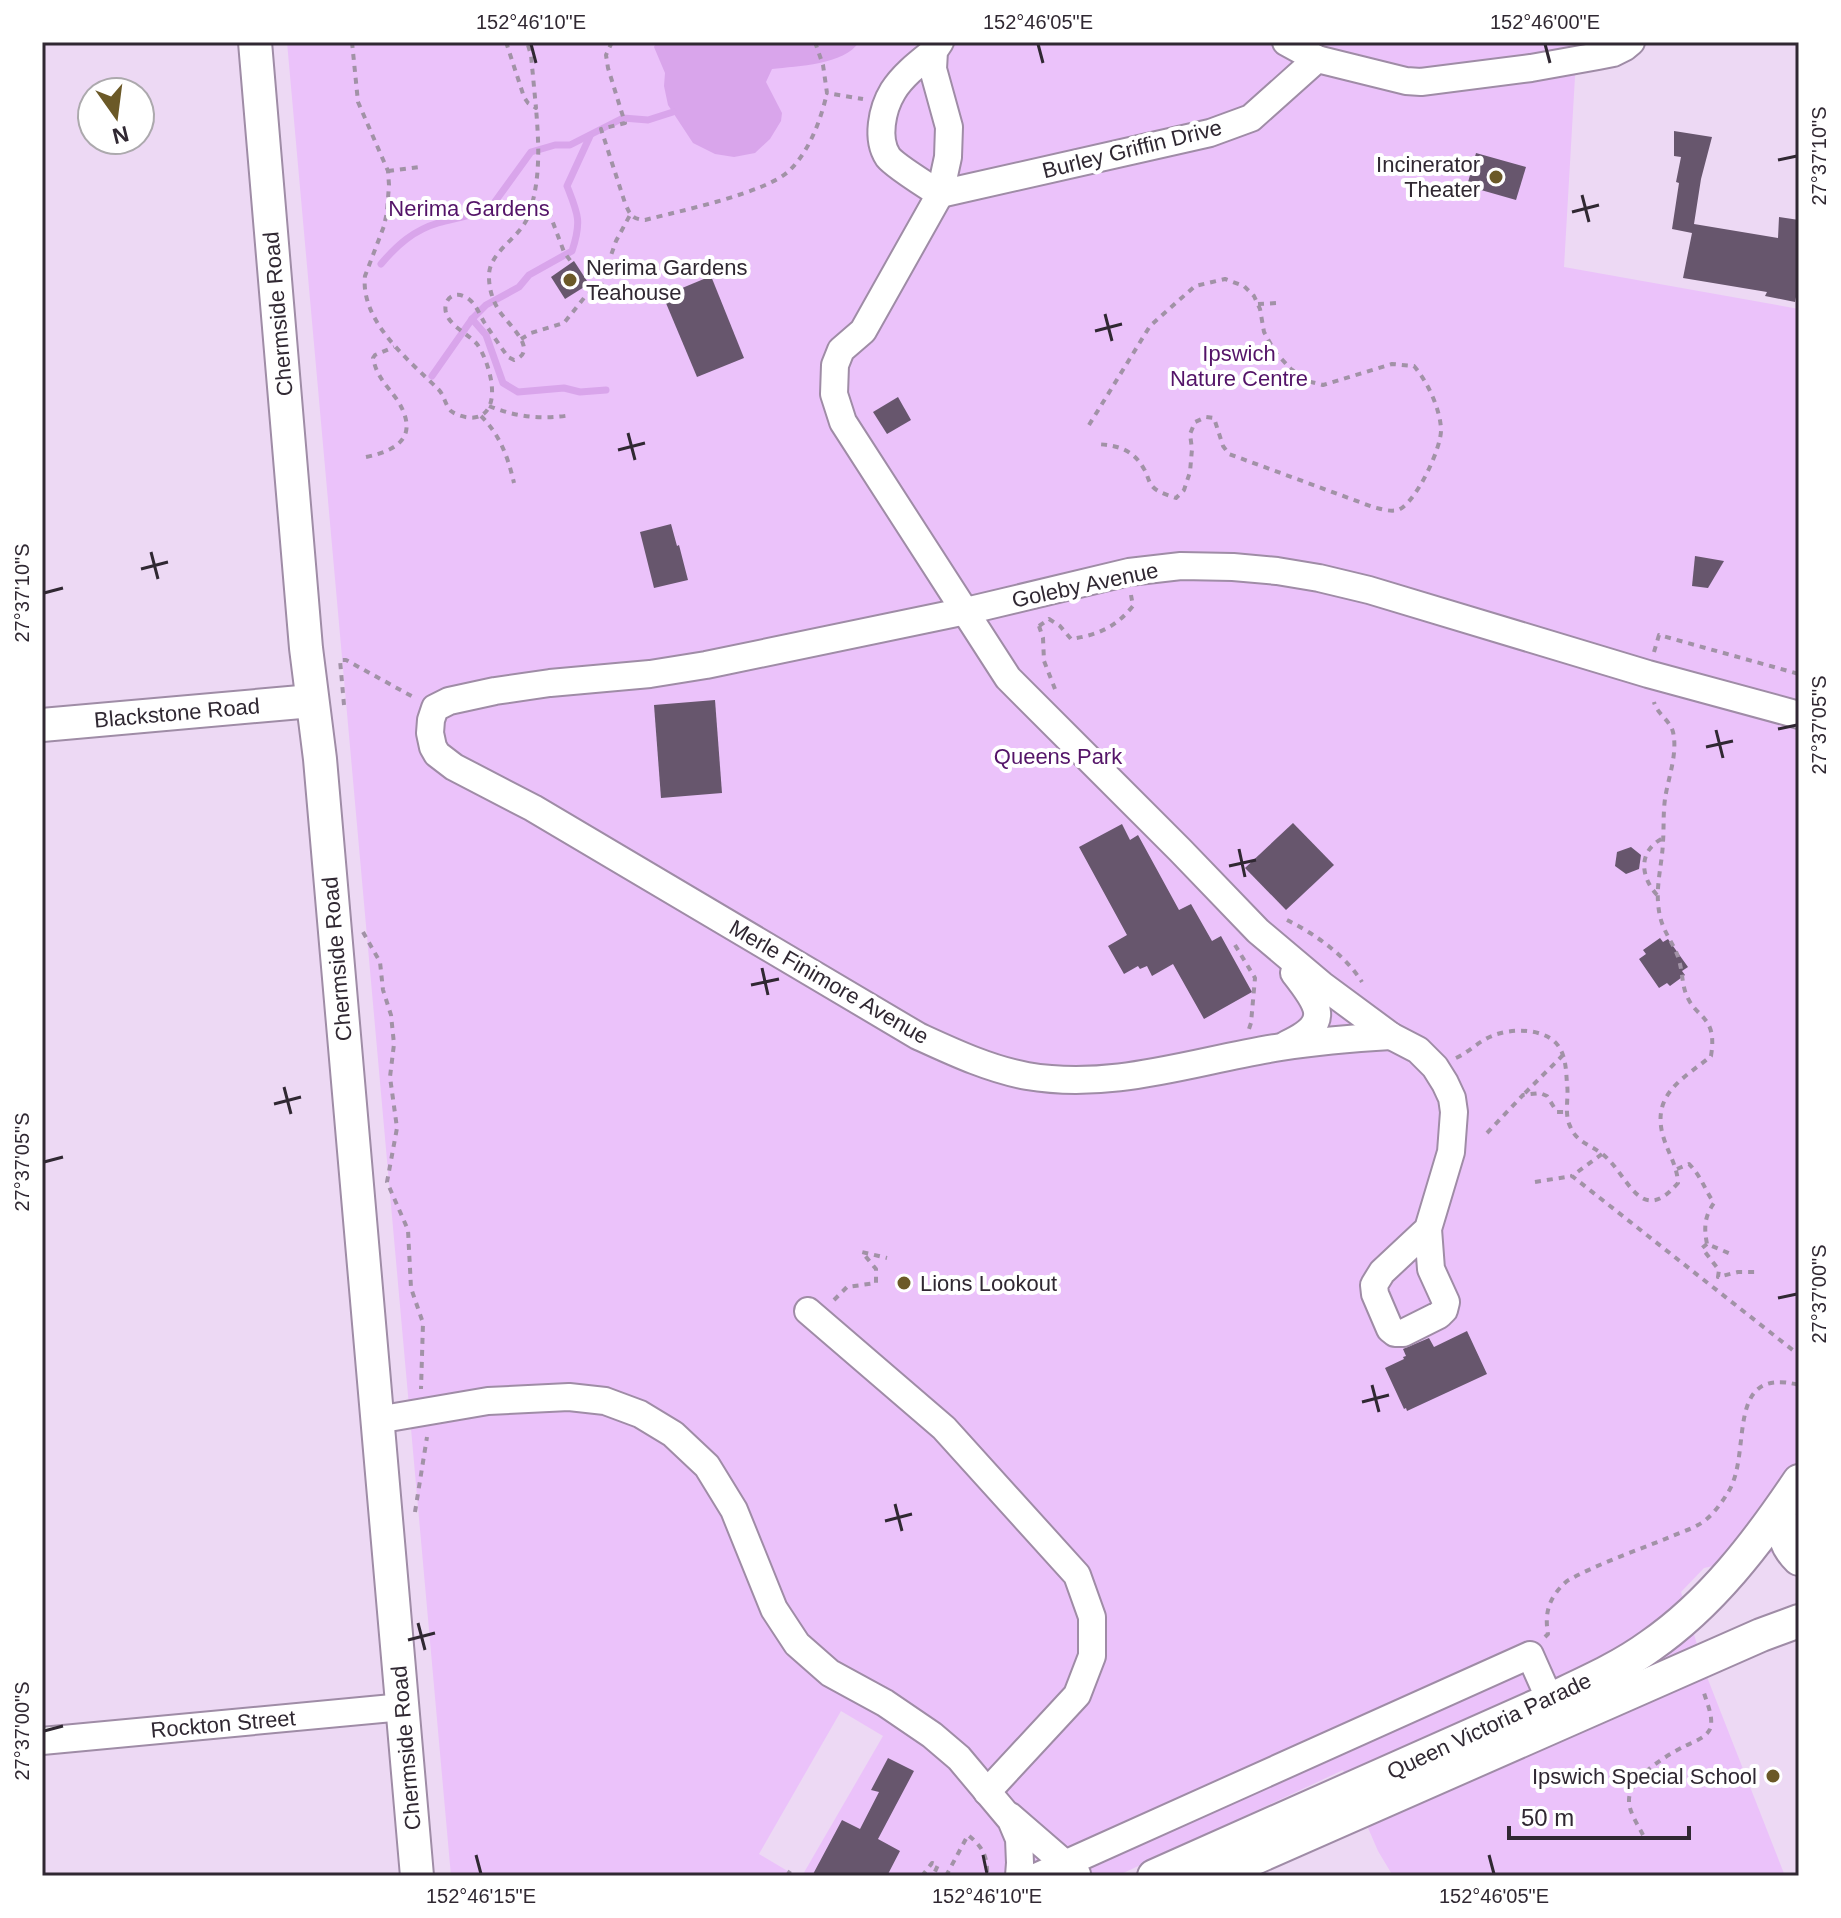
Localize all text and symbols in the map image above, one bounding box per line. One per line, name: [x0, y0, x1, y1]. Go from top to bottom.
text: 152°46'10"E: [476, 11, 586, 33]
text: 152°46'05"E: [983, 11, 1093, 33]
text: 152°46'00"E: [1490, 11, 1600, 33]
north arrow: [76, 76, 156, 156]
text: 27°37'10"S: [1808, 107, 1830, 206]
street label: Burley Griffin Drive: [1040, 115, 1224, 183]
text: N: [110, 121, 131, 149]
place label: Incinerator Theater: [1376, 152, 1480, 202]
marker: Incinerator Theater: [1487, 168, 1505, 186]
park label: Nerima Gardens: [388, 196, 550, 221]
street label: Chermside Road: [258, 231, 298, 397]
place label: Nerima Gardens Teahouse: [586, 255, 747, 305]
marker: Nerima Gardens Teahouse: [561, 271, 579, 289]
park label: Ipswich Nature Centre: [1170, 341, 1308, 391]
text: 27°37'10"S: [11, 544, 33, 643]
street label: Goleby Avenue: [1010, 557, 1160, 613]
text: 27°37'05"S: [1808, 676, 1830, 775]
street label: Blackstone Road: [93, 693, 261, 733]
park label: Queens Park: [994, 744, 1123, 769]
street label: Chermside Road: [317, 876, 357, 1042]
street label: Merle Finimore Avenue: [725, 915, 933, 1049]
text: 27°37'05"S: [11, 1113, 33, 1212]
text: 27°37'00"S: [1808, 1245, 1830, 1344]
place label: Lions Lookout: [920, 1271, 1057, 1296]
marker: Lions Lookout: [895, 1274, 913, 1292]
street label: Chermside Road: [386, 1665, 426, 1831]
street label: Queen Victoria Parade: [1383, 1668, 1595, 1784]
text: 27°37'00"S: [11, 1682, 33, 1781]
street label: Rockton Street: [149, 1705, 297, 1743]
place label: Ipswich Special School: [1532, 1764, 1757, 1789]
marker: Ipswich Special School: [1764, 1767, 1782, 1785]
scale bar: [1509, 1790, 1689, 1840]
text: 50 m: [1521, 1804, 1574, 1831]
text: 152°46'15"E: [426, 1885, 536, 1907]
text: 152°46'10"E: [932, 1885, 1042, 1907]
text: 152°46'05"E: [1439, 1885, 1549, 1907]

